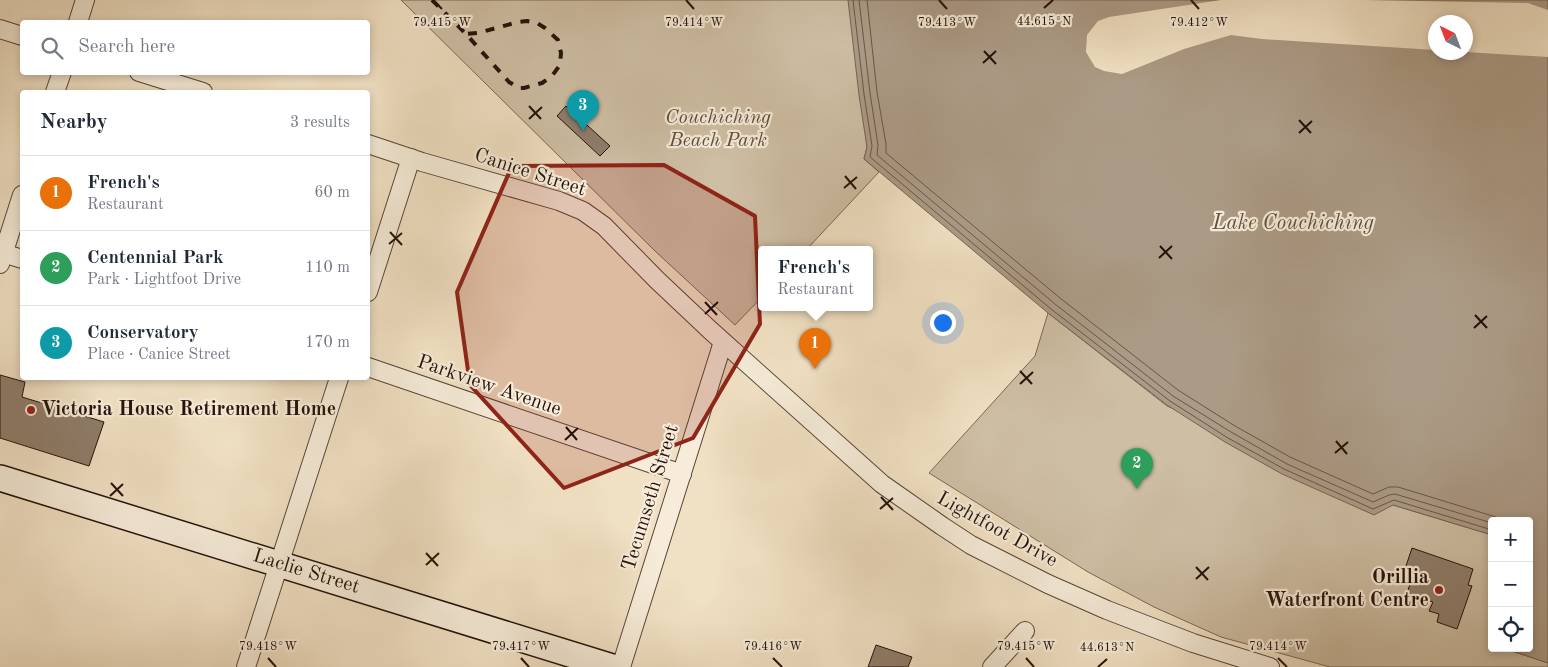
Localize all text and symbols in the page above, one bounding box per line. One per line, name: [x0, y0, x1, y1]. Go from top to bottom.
text: 44.615°N: [1017, 15, 1071, 28]
north arrow: [1428, 15, 1473, 60]
text: 79.415°W: [413, 16, 471, 29]
text: 79.414°W: [665, 17, 723, 29]
text: 79.413°W: [918, 17, 976, 29]
text: 79.412°W: [1170, 17, 1228, 29]
search box: [20, 20, 370, 75]
icon: search: [38, 34, 66, 62]
text: Search here: [78, 38, 175, 57]
pin: 3: [567, 90, 599, 131]
park label: Couchiching Beach Park: [665, 108, 771, 151]
text: Nearby: [40, 112, 108, 133]
text: 3 results: [290, 115, 350, 131]
street label: Canice Street: [472, 146, 588, 200]
text: French's: [87, 174, 160, 193]
text: 1: [51, 185, 61, 201]
text: 60 m: [314, 185, 350, 201]
text: Restaurant: [87, 197, 164, 213]
water label: Lake Couchiching: [1211, 213, 1374, 234]
popup: [758, 246, 873, 311]
text: Centennial Park: [87, 249, 224, 268]
text: French's: [777, 259, 850, 278]
text: 2: [51, 260, 61, 276]
text: 110 m: [305, 260, 350, 276]
text: Park · Lightfoot Drive: [87, 272, 241, 288]
text: Restaurant: [777, 282, 854, 298]
your location: [930, 310, 956, 336]
text: Conservatory: [87, 324, 199, 343]
pin: 1: [799, 328, 831, 369]
text: 3: [51, 335, 61, 351]
text: 170 m: [305, 335, 350, 351]
text: Place · Canice Street: [87, 347, 231, 363]
street label: Parkview Avenue: [414, 352, 564, 420]
place label: Victoria House Retirement Home: [41, 400, 336, 420]
marker: Victoria House Retirement Home: [25, 404, 37, 416]
street label: Tecumseth Street: [619, 423, 683, 573]
pin: 2: [1121, 448, 1153, 489]
street label: Lightfoot Drive: [933, 489, 1061, 571]
map controls: [1488, 517, 1533, 652]
button: +: [1488, 517, 1533, 562]
street label: Laclie Street: [250, 546, 362, 598]
button: −: [1488, 562, 1533, 607]
place label: Orillia Waterfront Centre: [1265, 568, 1429, 611]
marker: Orillia Waterfront Centre: [1433, 584, 1445, 596]
button: locate: [1488, 607, 1533, 652]
text: 79.415°W: [997, 640, 1055, 653]
text: 79.418°W: [239, 641, 297, 653]
text: 79.417°W: [492, 641, 550, 653]
text: 79.416°W: [744, 641, 802, 653]
text: 79.414°W: [1249, 641, 1307, 653]
text: 44.613°N: [1080, 642, 1134, 654]

